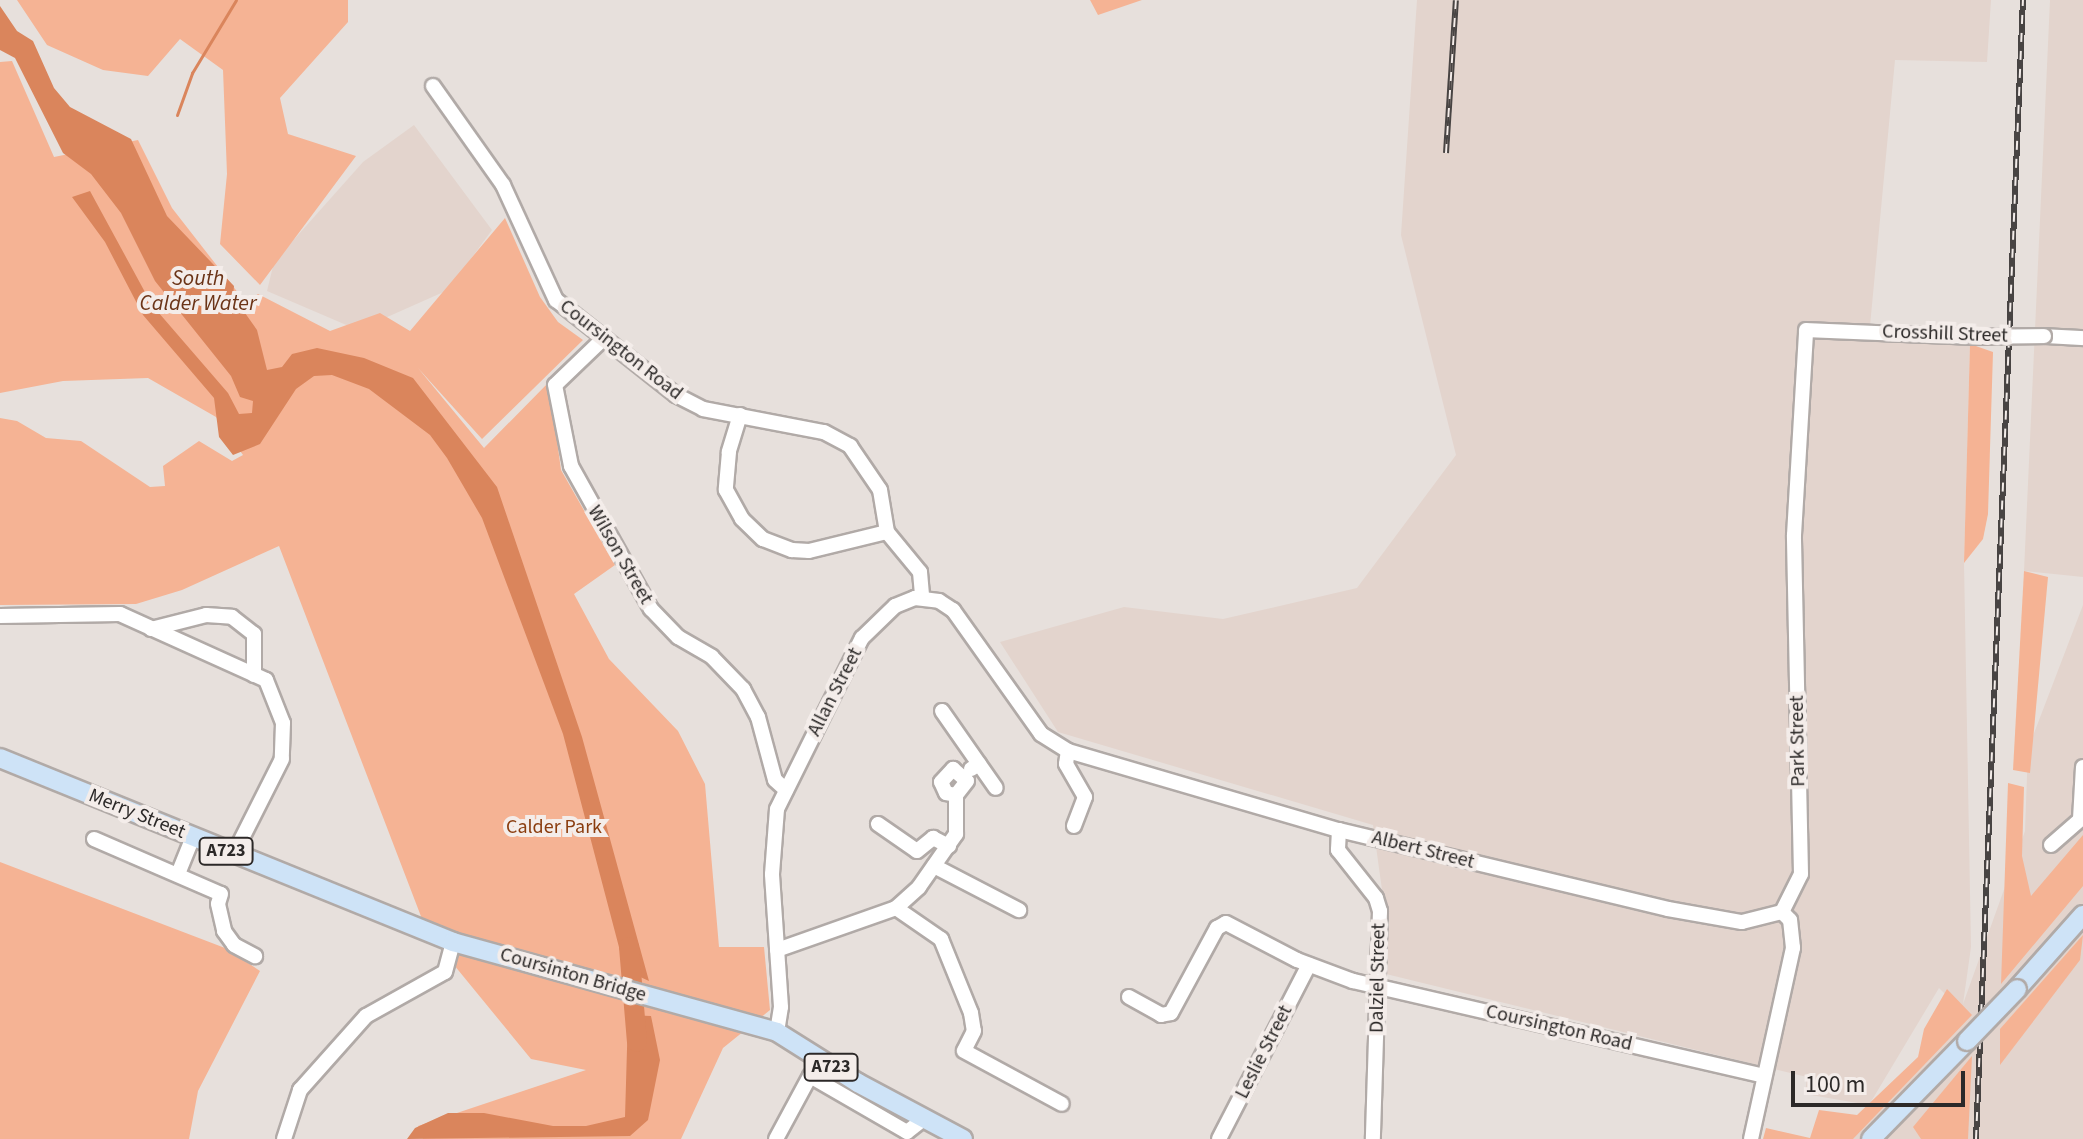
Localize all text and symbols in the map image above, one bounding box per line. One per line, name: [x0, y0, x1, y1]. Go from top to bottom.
water label: South Calder Water: [140, 265, 256, 316]
street label: Coursington Road: [555, 295, 687, 405]
street label: Crosshill Street: [1882, 320, 2008, 348]
street label: Wilson Street: [582, 501, 658, 609]
street label: Allan Street: [802, 644, 868, 740]
street label: Park Street: [1785, 695, 1811, 787]
street label: Merry Street: [85, 784, 189, 844]
park label: Calder Park: [506, 815, 602, 839]
street label: Albert Street: [1369, 826, 1477, 874]
road number: A723: [198, 837, 254, 865]
street label: Dalziel Street: [1365, 923, 1391, 1033]
street label: Coursinton Bridge: [497, 943, 649, 1007]
street label: Coursington Road: [1483, 999, 1635, 1057]
street label: Leslie Street: [1230, 1001, 1298, 1103]
road number: A723: [803, 1053, 859, 1081]
scale bar: [1795, 1055, 1969, 1105]
text: 100 m: [1805, 1067, 1865, 1102]

